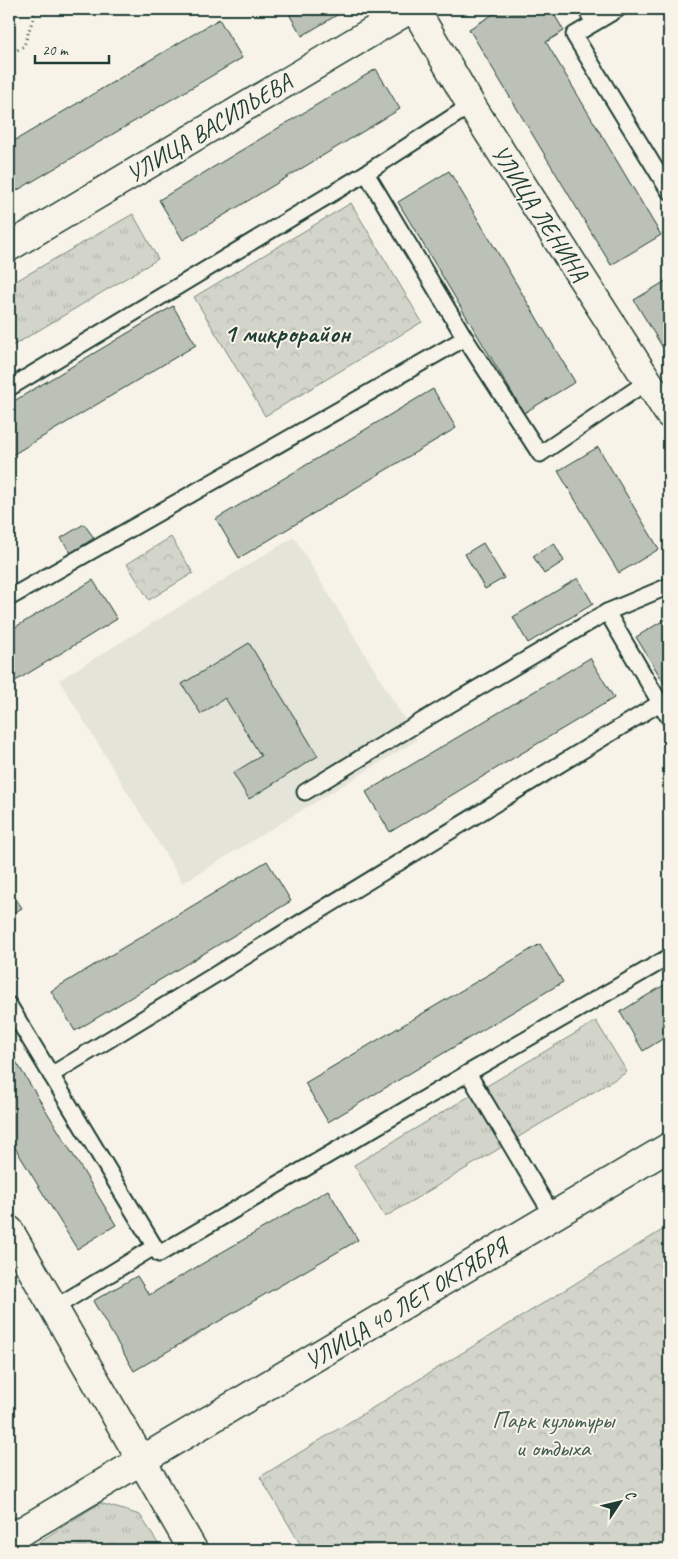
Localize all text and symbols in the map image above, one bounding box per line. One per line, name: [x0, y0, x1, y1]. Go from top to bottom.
scale bar: [35, 32, 109, 64]
text: 20 m: [42, 41, 69, 60]
street label: УЛИЦА ВАСИЛЬЕВА: [121, 66, 298, 189]
street label: УЛИЦА ЛЕНИНА: [485, 139, 596, 288]
district label: 1 микрорайон: [224, 317, 352, 350]
street label: УЛИЦА 40 ЛЕТ ОКТЯБРЯ: [299, 1230, 516, 1376]
park label: Парк культуры и отдыха: [492, 1405, 616, 1463]
north arrow: [596, 1476, 646, 1526]
text: С: [621, 1487, 640, 1504]

